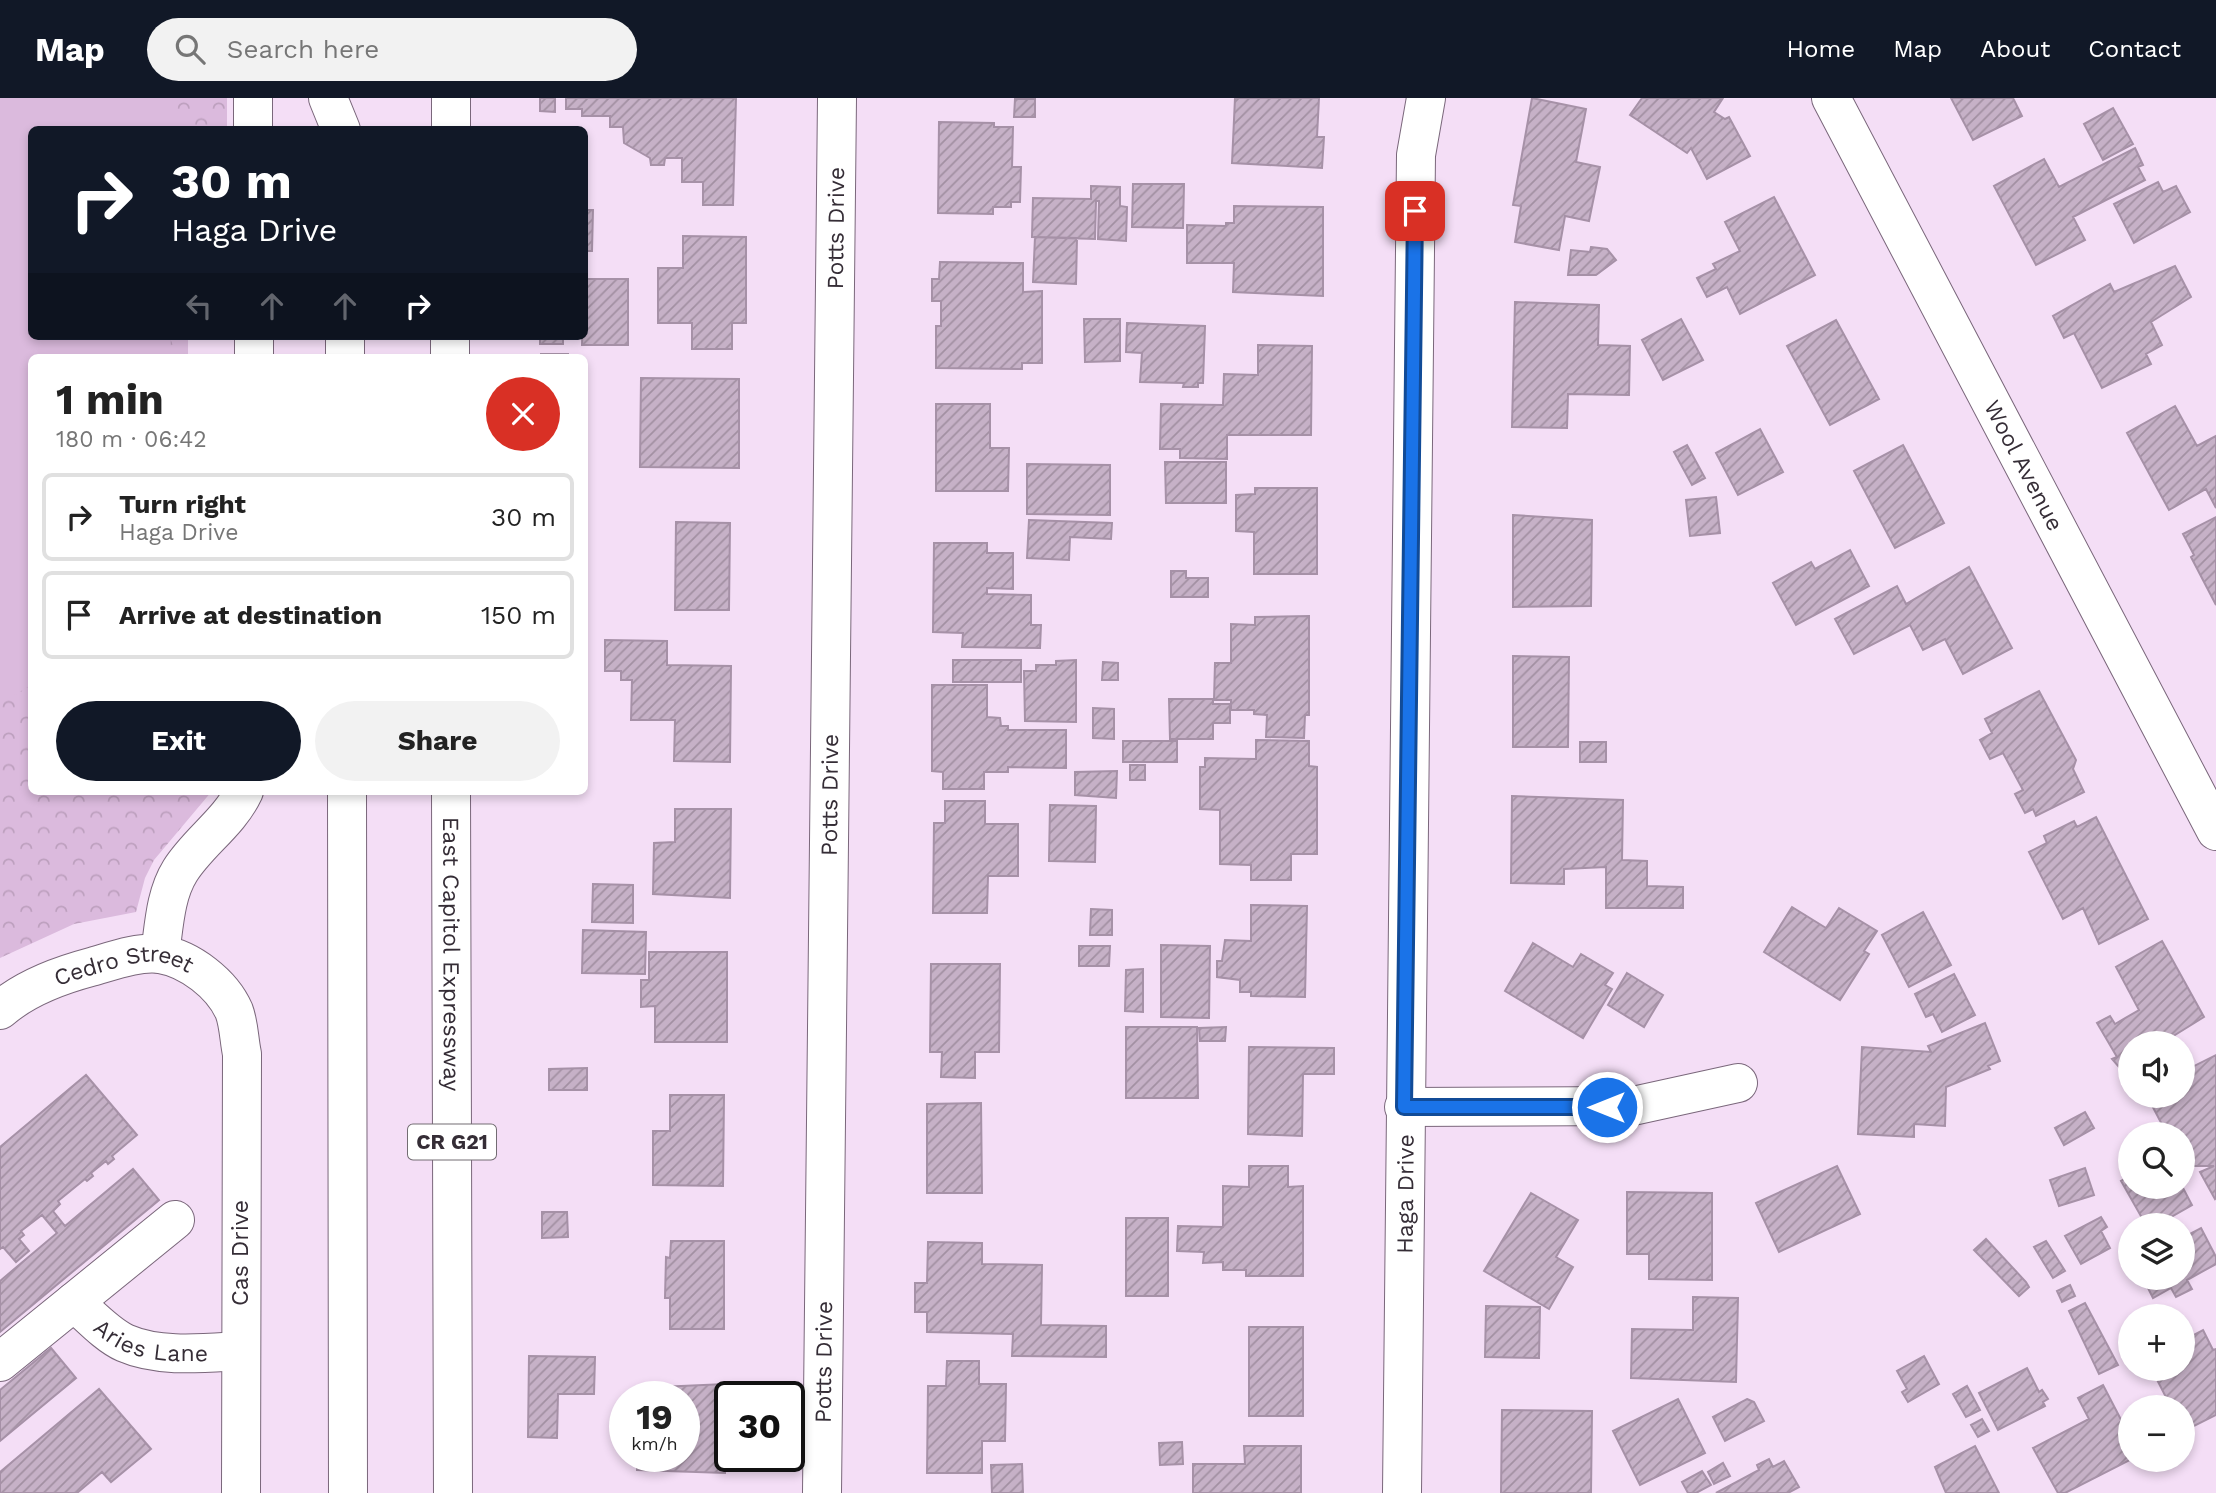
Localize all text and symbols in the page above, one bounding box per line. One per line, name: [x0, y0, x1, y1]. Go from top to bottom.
search box: [147, 18, 637, 81]
text: Map: [35, 30, 105, 69]
icon: search: [171, 30, 209, 68]
text: Search here: [227, 34, 379, 64]
text: Home: [1787, 35, 1855, 63]
text: Map: [1893, 35, 1942, 63]
text: About: [1980, 35, 2050, 63]
text: Contact: [2088, 35, 2181, 63]
text: 30 m: [171, 152, 292, 210]
icon: right: [56, 154, 147, 245]
street label: Potts Drive: [822, 167, 850, 289]
pin: [1385, 181, 1445, 241]
icon: arrive: [1396, 192, 1434, 230]
text: Haga Drive: [171, 211, 337, 249]
icon: left: [180, 287, 218, 325]
icon: ahead: [253, 287, 291, 325]
icon: ahead: [326, 287, 364, 325]
icon: right: [399, 287, 437, 325]
text: 1 min: [56, 375, 164, 424]
button: close: [486, 377, 560, 451]
street label: Wool Avenue: [1978, 396, 2069, 535]
text: 180 m · 06:42: [56, 426, 207, 453]
text: Turn right: [119, 489, 246, 519]
icon: right: [60, 498, 98, 536]
text: 30 m: [491, 502, 556, 532]
text: Haga Drive: [119, 519, 239, 546]
icon: arrive: [60, 596, 98, 634]
text: Arrive at destination: [119, 600, 382, 630]
text: 150 m: [481, 600, 556, 630]
button: Exit: [56, 701, 301, 781]
button: Share: [315, 701, 560, 781]
street label: Potts Drive: [816, 734, 844, 856]
street label: East Capitol Expressway: [437, 817, 465, 1092]
street label: Cedro Street: [50, 940, 199, 992]
map controls: [2118, 1031, 2195, 1472]
button: sound: [2118, 1031, 2195, 1108]
position arrow: [1570, 1070, 1644, 1144]
button: search: [2118, 1122, 2195, 1199]
road number: CR G21: [408, 1124, 496, 1160]
street label: Haga Drive: [1392, 1134, 1420, 1254]
street label: Cas Drive: [227, 1200, 254, 1306]
button: layers: [2118, 1213, 2195, 1290]
street label: Potts Drive: [810, 1301, 838, 1423]
button: +: [2118, 1304, 2195, 1381]
street label: Aries Lane: [88, 1314, 208, 1367]
speed limit sign: 30: [714, 1381, 805, 1472]
button: −: [2118, 1395, 2195, 1472]
text: 19: [636, 1396, 673, 1438]
text: km/h: [631, 1433, 678, 1454]

